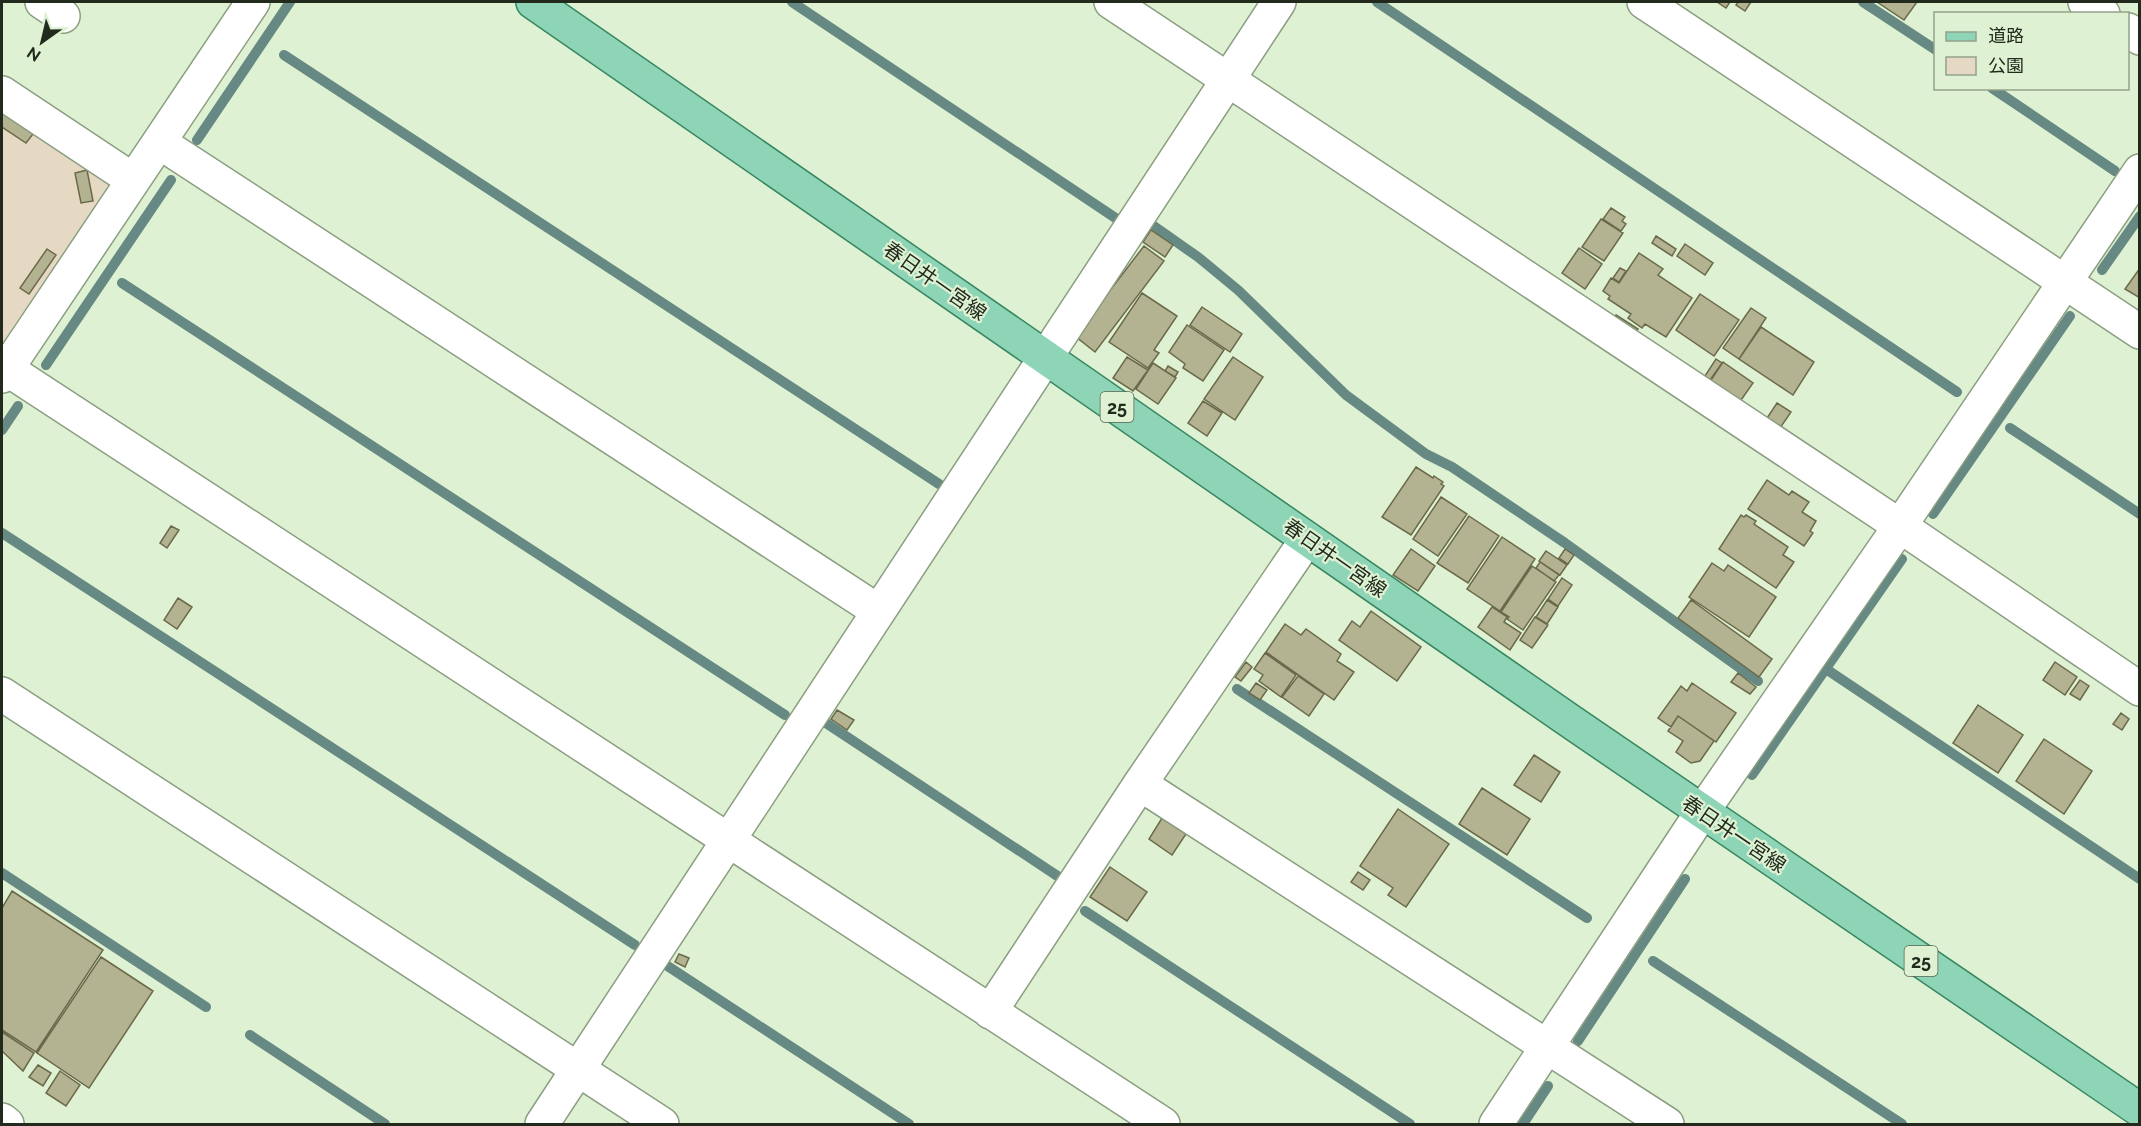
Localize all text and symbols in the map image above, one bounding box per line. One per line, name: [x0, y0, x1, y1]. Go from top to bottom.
north arrow: [12, 12, 72, 72]
legend: [1934, 12, 2129, 90]
text: 道路: [1988, 25, 2024, 46]
text: N: [24, 43, 44, 65]
text: 公園: [1988, 55, 2024, 76]
street label: 春日井一宮線: [879, 237, 991, 325]
road number: 25: [1100, 392, 1134, 422]
street label: 春日井一宮線: [1279, 514, 1391, 602]
street label: 春日井一宮線: [1678, 790, 1790, 878]
road number: 25: [1904, 946, 1938, 976]

